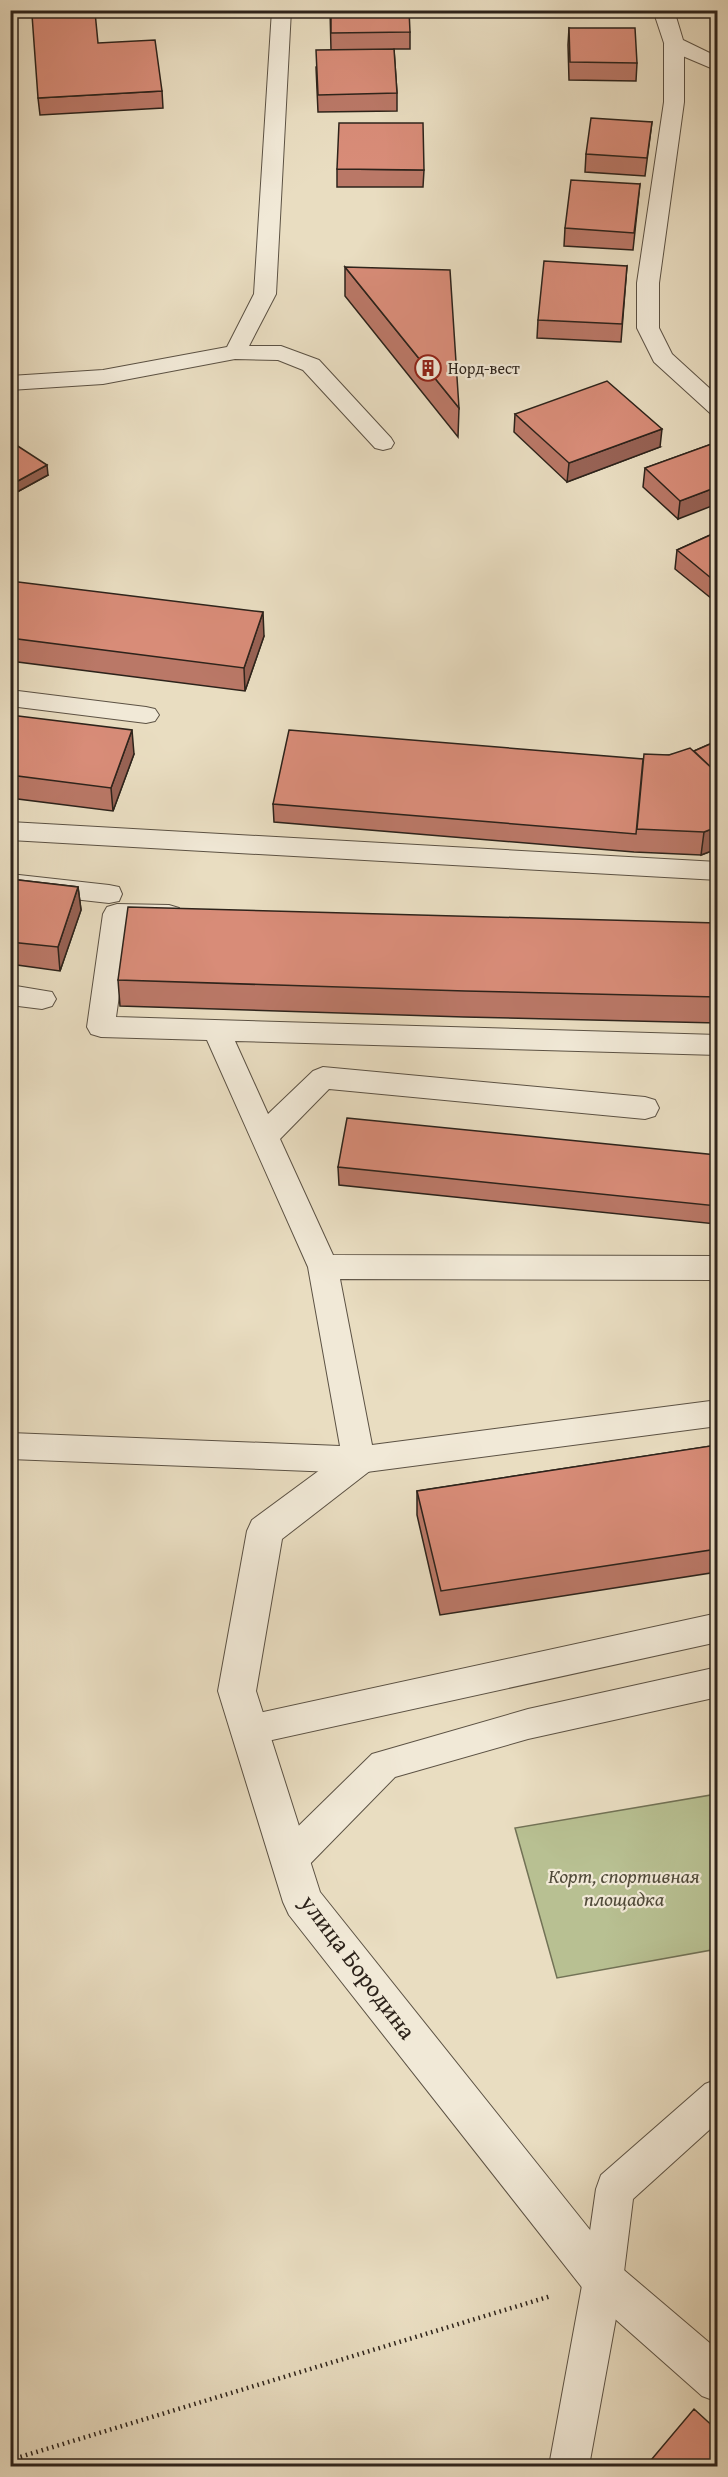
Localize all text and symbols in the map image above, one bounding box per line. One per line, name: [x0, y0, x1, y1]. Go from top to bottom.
building icon: Норд-вест: [413, 353, 443, 383]
place label: Норд-вест: [448, 356, 520, 380]
park label: Корт, спортивная площадка: [548, 1861, 700, 1913]
street label: улица Бородина: [292, 1886, 425, 2047]

